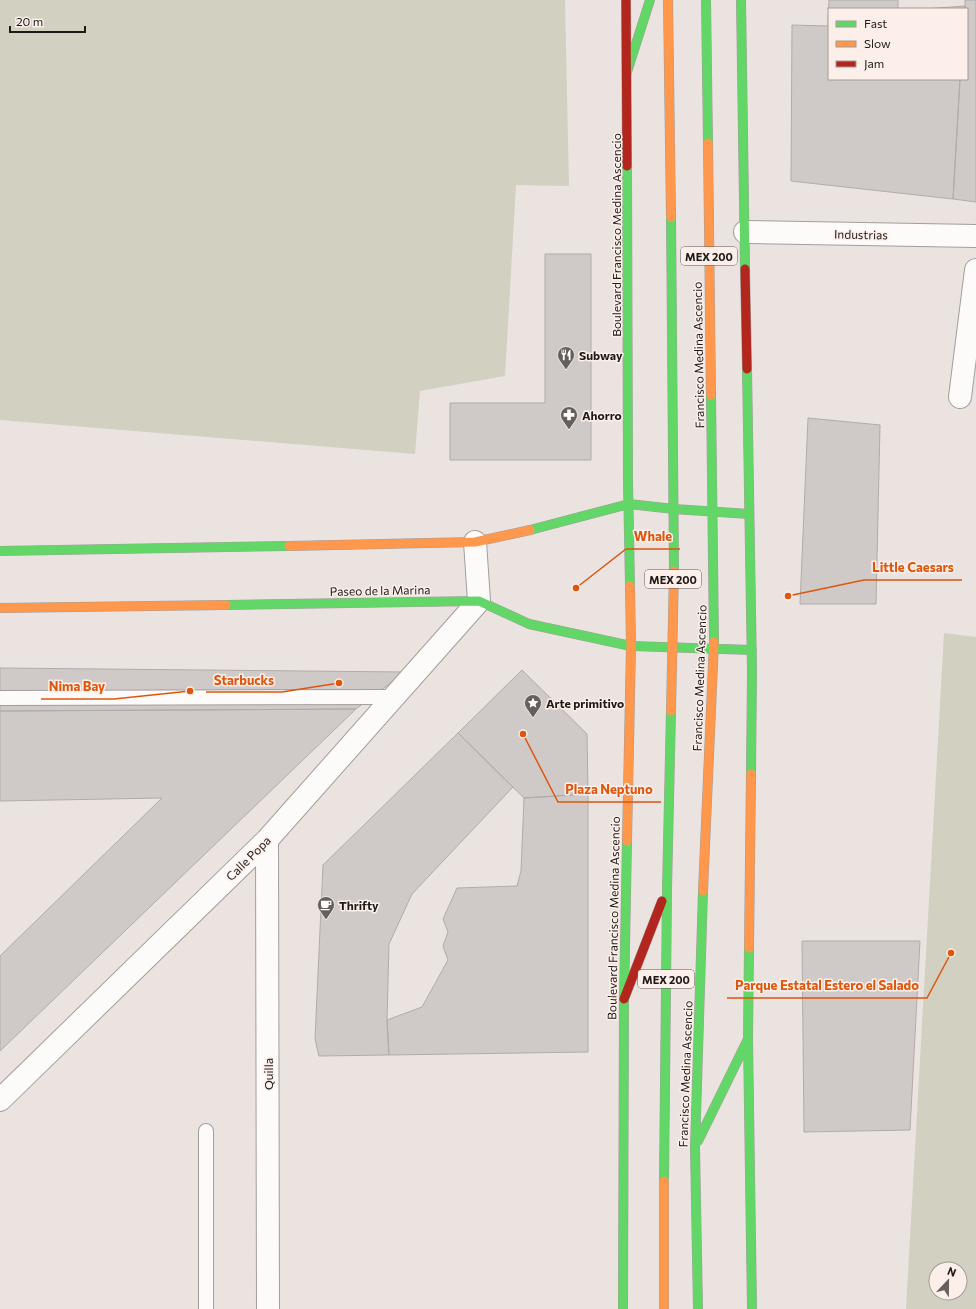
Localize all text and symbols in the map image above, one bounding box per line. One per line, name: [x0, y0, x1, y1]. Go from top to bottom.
scale bar: [10, 8, 85, 34]
legend: [828, 8, 968, 80]
text: 20 m: [16, 14, 43, 28]
text: Fast: [864, 16, 887, 30]
text: Slow: [864, 36, 891, 50]
text: Jam: [864, 56, 884, 71]
street label: Boulevard Francisco Medina Ascencio: [609, 133, 623, 337]
street label: Industrias: [834, 227, 888, 241]
road number: MEX 200: [681, 247, 737, 265]
street label: Francisco Medina Ascencio: [690, 282, 706, 428]
restaurant icon: Subway: [556, 345, 576, 370]
place label: Subway: [579, 348, 623, 362]
pharmacy icon: Ahorro: [559, 405, 579, 430]
place label: Ahorro: [582, 408, 622, 422]
callout: Whale: [626, 524, 680, 549]
text: Whale: [634, 528, 672, 544]
callout: Little Caesars: [864, 555, 962, 580]
text: Little Caesars: [872, 559, 954, 575]
road number: MEX 200: [645, 570, 701, 588]
street label: Paseo de la Marina: [329, 582, 431, 598]
street label: Francisco Medina Ascencio: [689, 604, 709, 752]
callout: Starbucks: [206, 667, 282, 692]
text: Starbucks: [214, 672, 274, 688]
callout: Nima Bay: [41, 674, 114, 699]
text: Nima Bay: [49, 678, 105, 694]
place icon: Arte primitivo: [523, 693, 543, 718]
place label: Arte primitivo: [546, 696, 624, 710]
callout: Plaza Neptuno: [558, 777, 661, 802]
text: Plaza Neptuno: [565, 781, 653, 797]
street label: Boulevard Francisco Medina Ascencio: [604, 816, 622, 1020]
street label: Calle Popa: [223, 833, 273, 883]
cafe icon: Thrifty: [316, 895, 336, 920]
place label: Thrifty: [339, 898, 379, 912]
road number: MEX 200: [638, 970, 694, 988]
callout: Parque Estatal Estero el Salado: [727, 973, 927, 998]
text: Parque Estatal Estero el Salado: [735, 977, 919, 993]
street label: Francisco Medina Ascencio: [675, 1000, 695, 1148]
street label: Quilla: [261, 1058, 275, 1090]
north arrow: [928, 1261, 968, 1301]
text: N: [946, 1264, 958, 1279]

